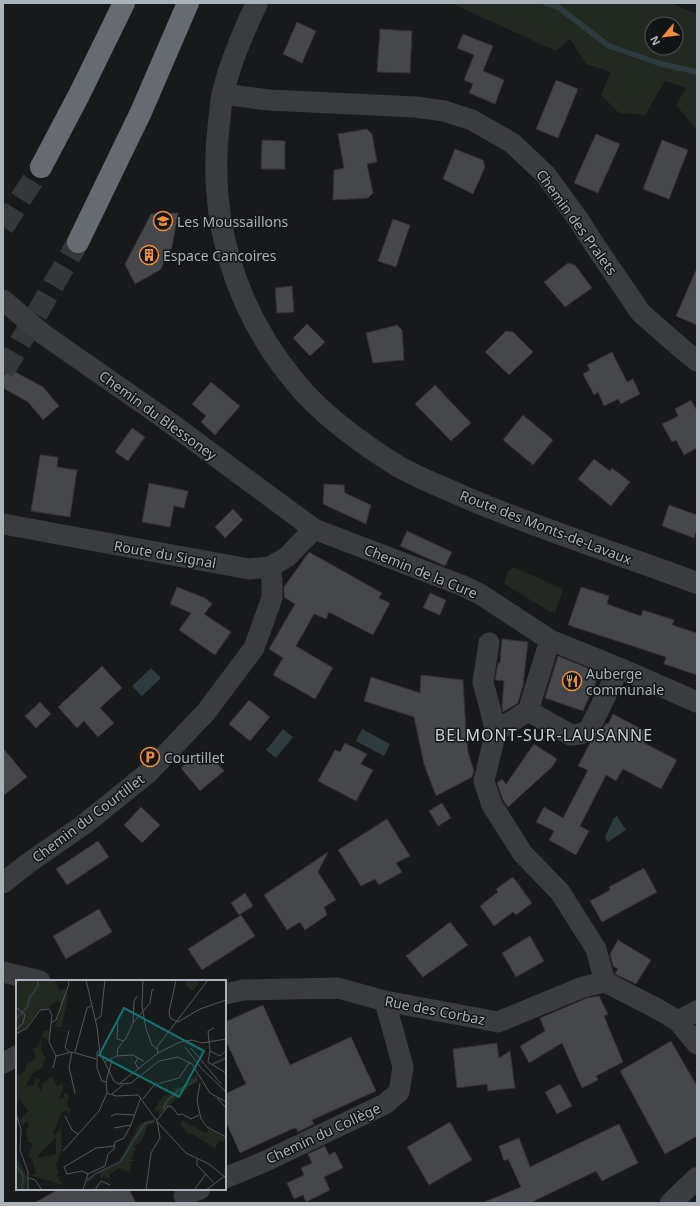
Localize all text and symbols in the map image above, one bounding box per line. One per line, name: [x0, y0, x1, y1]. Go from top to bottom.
north arrow: [644, 16, 684, 56]
text: N: [646, 33, 663, 48]
street label: Chemin des Pralets: [532, 165, 622, 279]
school or university icon: Les Moussaillons: [152, 210, 174, 232]
place label: Les Moussaillons: [177, 212, 289, 231]
building icon: Espace Cancoires: [138, 244, 160, 266]
place label: Espace Cancoires: [163, 246, 277, 265]
street label: Chemin du Blessoney: [95, 366, 221, 465]
street label: Route des Monts-de-Lavaux: [457, 485, 635, 569]
street label: Route du Signal: [112, 536, 218, 572]
street label: Chemin de la Cure: [362, 540, 481, 602]
place label: Auberge communale: [586, 664, 664, 699]
restaurant icon: Auberge communale: [561, 670, 583, 692]
district label: BELMONT-SUR-LAUSANNE: [435, 724, 653, 746]
parking icon: Courtillet: [139, 746, 161, 768]
place label: Courtillet: [164, 748, 225, 767]
street label: Chemin du Courtillet: [28, 770, 148, 866]
inset map: [16, 980, 226, 1190]
street label: Rue des Corbaz: [383, 991, 487, 1029]
street label: Chemin du Collège: [263, 1098, 383, 1168]

